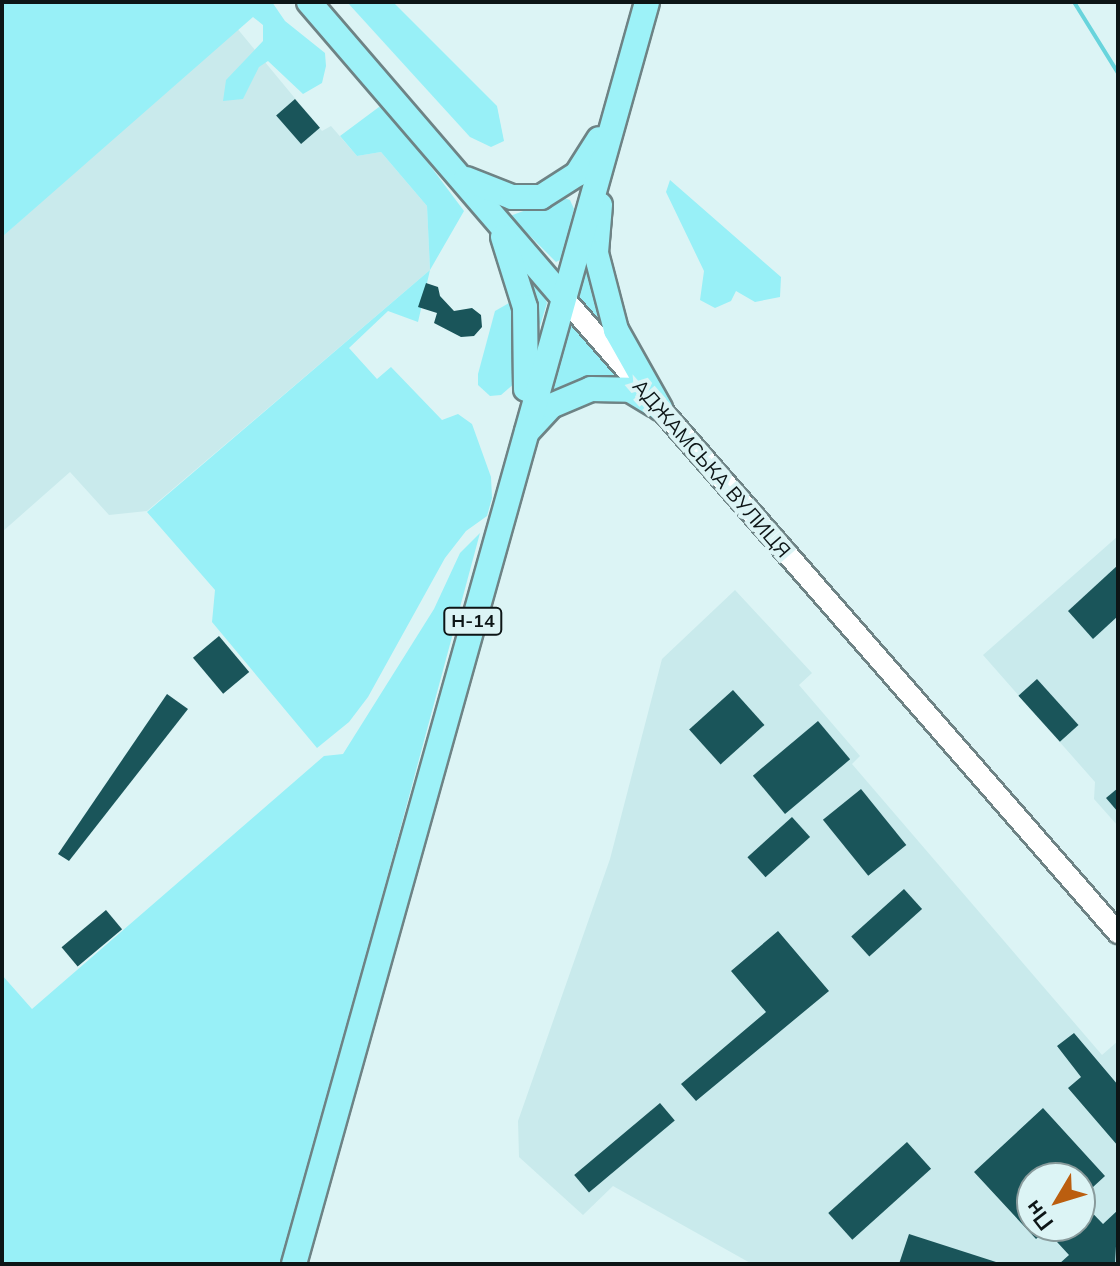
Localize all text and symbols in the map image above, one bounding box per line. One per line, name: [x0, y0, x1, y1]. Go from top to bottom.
street label: АДЖАМСЬКА ВУЛИЦЯ: [628, 374, 796, 562]
road number: Н-14: [443, 607, 503, 635]
north arrow: [1016, 1162, 1096, 1242]
text: Пн: [1018, 1195, 1059, 1236]

